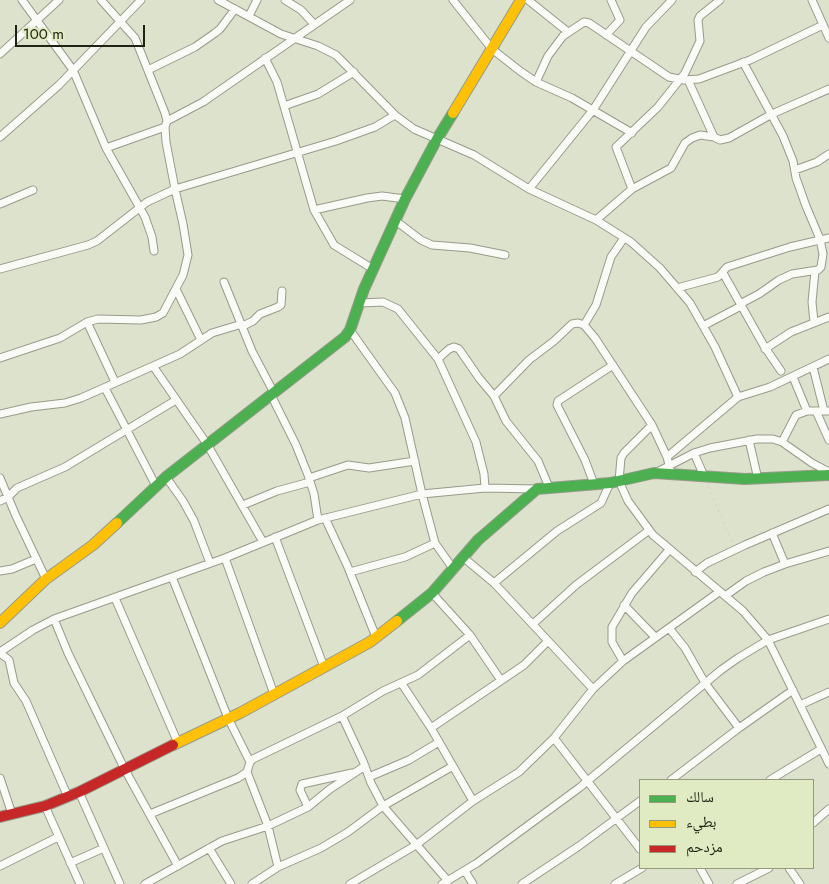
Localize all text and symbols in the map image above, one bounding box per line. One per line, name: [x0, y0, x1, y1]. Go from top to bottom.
scale bar: [18, 15, 148, 47]
text: 100 m: [23, 23, 64, 45]
legend: [639, 779, 814, 869]
text: سالك: [686, 786, 714, 808]
text: بطيء: [686, 811, 716, 833]
text: مزدحم: [686, 836, 723, 858]

